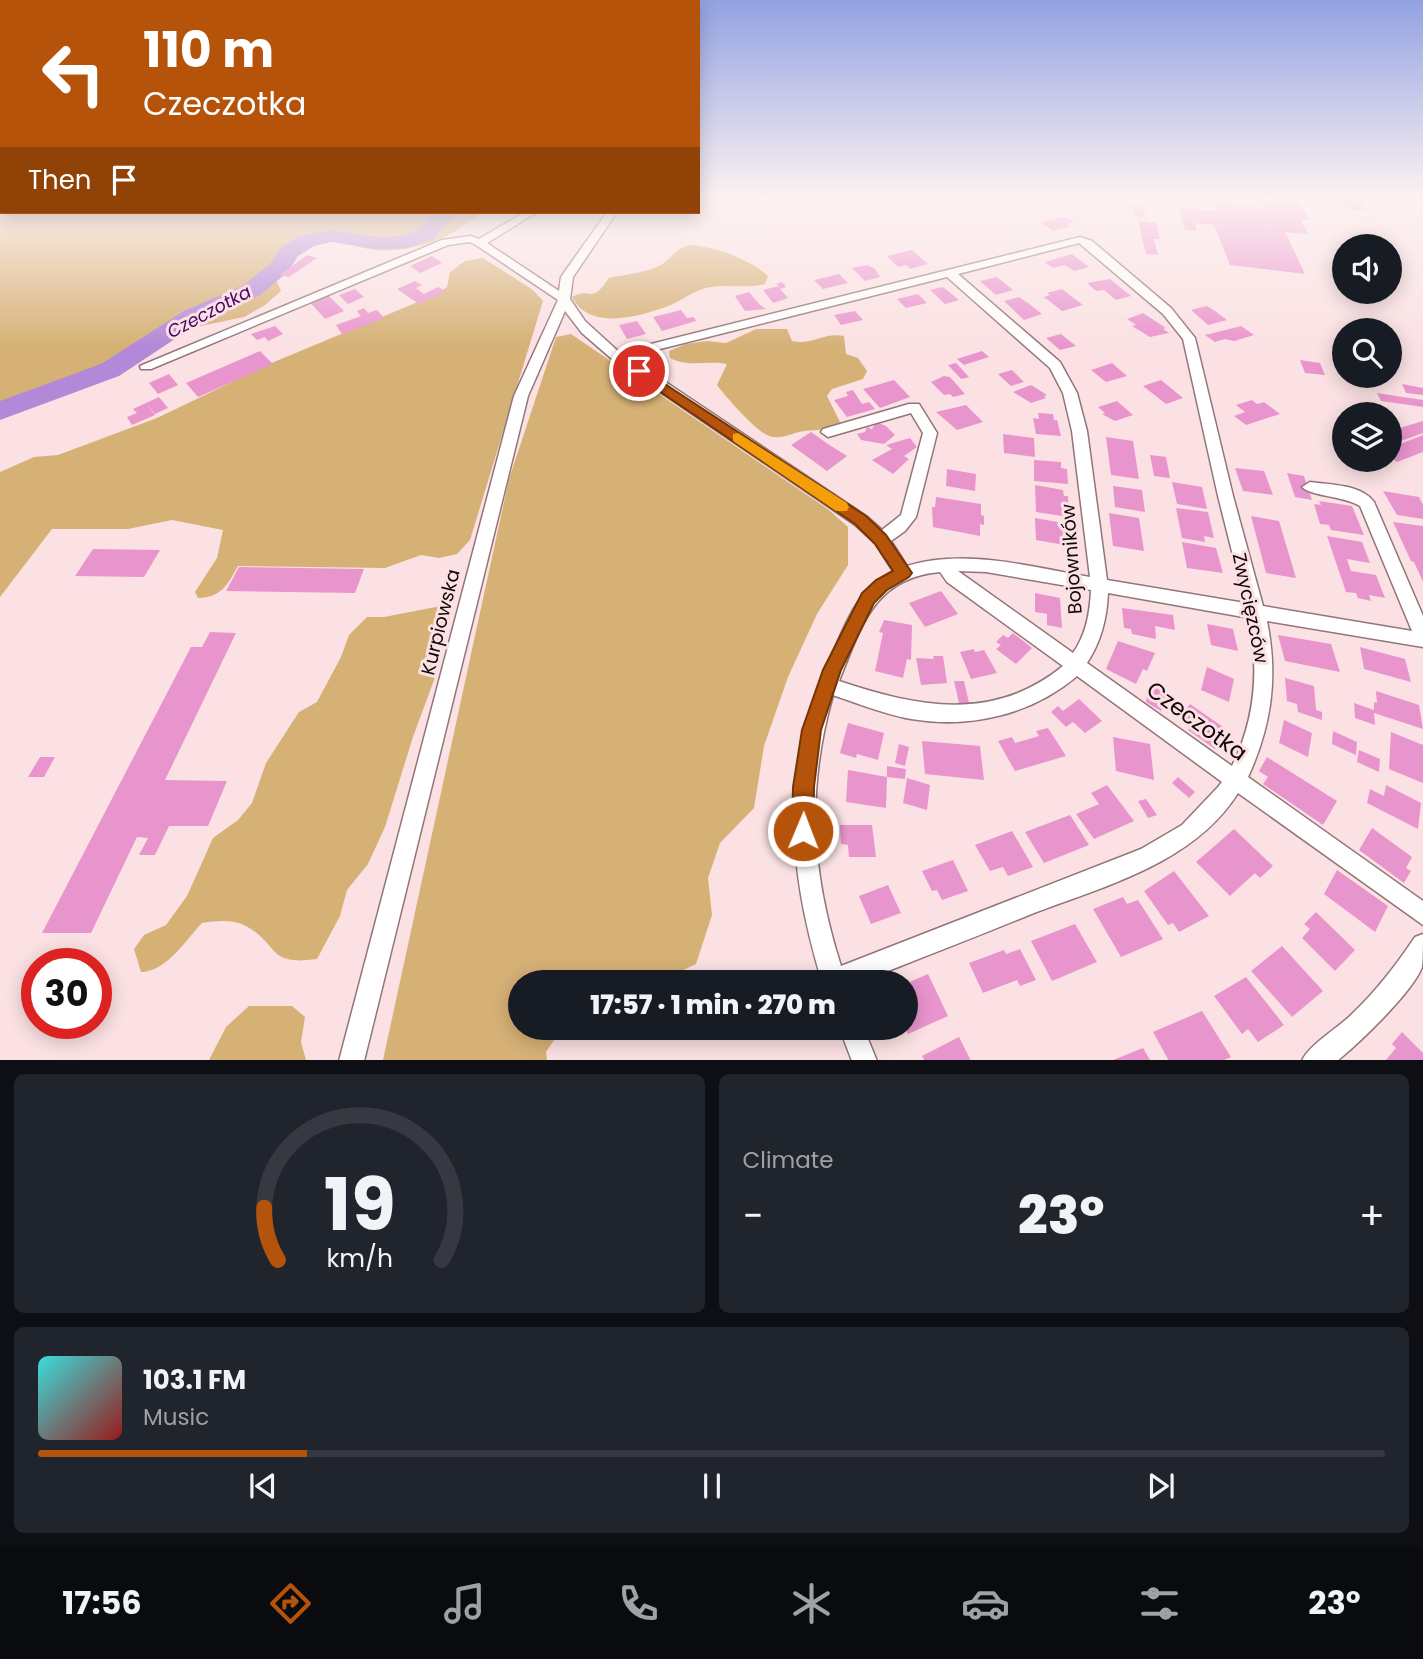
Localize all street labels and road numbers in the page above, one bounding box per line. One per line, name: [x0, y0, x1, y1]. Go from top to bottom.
street label: Bojowników: [1054, 502, 1089, 615]
street label: Zwycięzców: [1226, 550, 1275, 666]
street label: Kurpiowska: [414, 566, 467, 678]
street label: Czeczotka: [1140, 674, 1254, 768]

